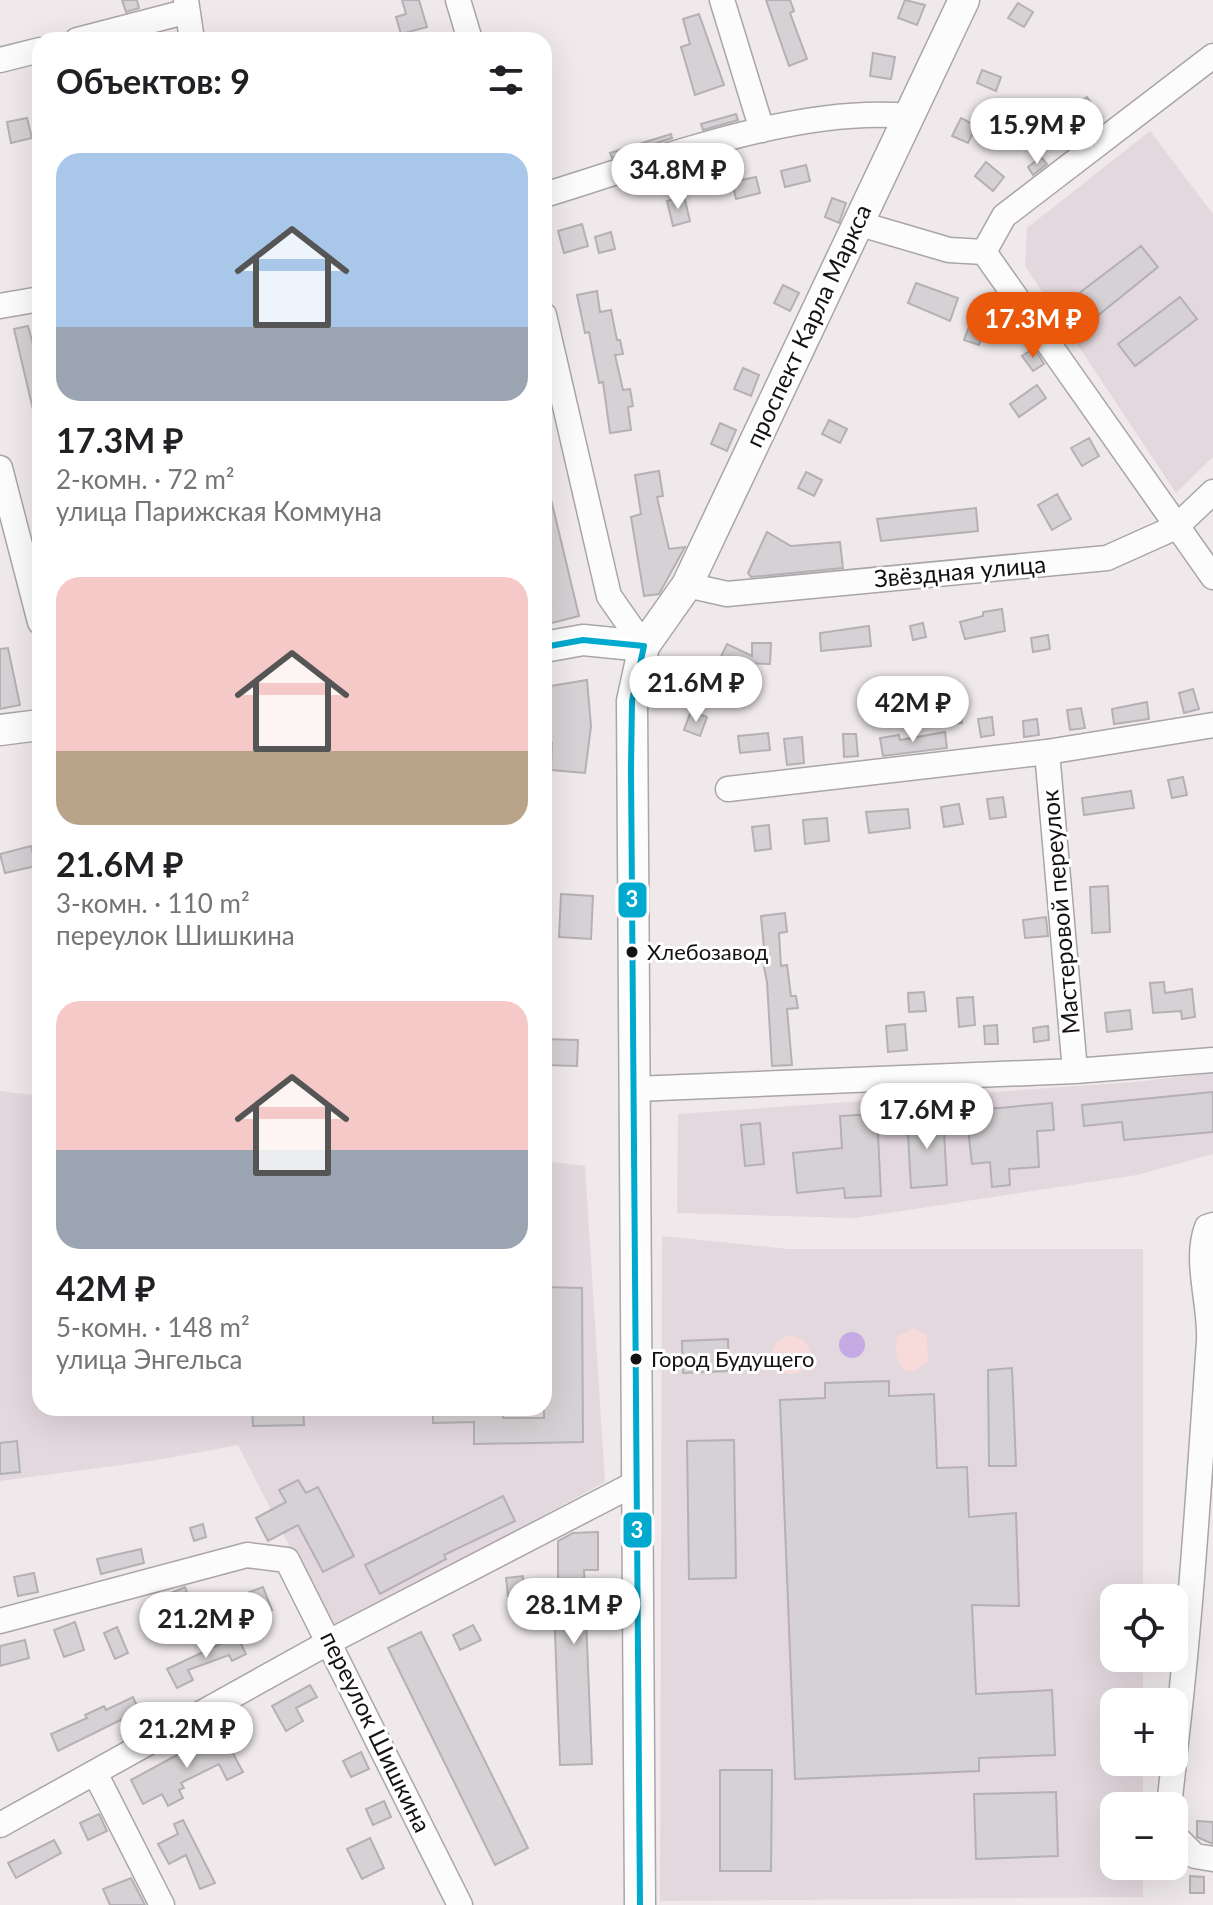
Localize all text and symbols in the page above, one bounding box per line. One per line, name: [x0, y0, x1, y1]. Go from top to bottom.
icon: filters: [484, 58, 528, 102]
text: Объектов: 9: [56, 60, 250, 101]
pin: 15.9M ₽: [963, 98, 1111, 166]
text: 15.9M ₽: [988, 108, 1086, 140]
pin: 34.8M ₽: [604, 143, 752, 211]
text: 34.8M ₽: [629, 153, 727, 185]
street label: проспект Карла Маркса: [739, 199, 877, 451]
icon: home: [220, 205, 364, 349]
pin: 17.3M ₽: [959, 292, 1107, 360]
text: 17.3M ₽: [984, 302, 1082, 334]
text: 17.3M ₽: [56, 419, 183, 460]
text: 2-комн. · 72 m²: [56, 463, 235, 495]
text: улица Парижская Коммуна: [56, 495, 382, 527]
street label: Звёздная улица: [873, 549, 1047, 592]
icon: home: [220, 629, 364, 773]
pin: 21.6M ₽: [622, 656, 770, 724]
text: 21.6M ₽: [647, 666, 745, 698]
pin: 42M ₽: [857, 676, 969, 744]
text: 42M ₽: [875, 686, 951, 718]
street label: Мастеровой переулок: [1034, 788, 1085, 1036]
text: 21.6M ₽: [56, 843, 183, 884]
line badge: 3: [617, 881, 648, 919]
text: 3: [626, 885, 638, 912]
text: 3-комн. · 110 m²: [56, 887, 250, 919]
text: переулок Шишкина: [56, 919, 295, 951]
place label: Хлебозавод: [647, 938, 769, 965]
marker: Хлебозавод: [624, 944, 640, 960]
icon: home: [220, 1053, 364, 1197]
pin: 17.6M ₽: [853, 1083, 1001, 1151]
text: 17.6M ₽: [878, 1093, 976, 1125]
text: 42M ₽: [56, 1267, 156, 1308]
text: 5-комн. · 148 m²: [56, 1311, 250, 1343]
text: улица Энгельса: [56, 1343, 242, 1375]
place label: Город Будущего: [651, 1345, 814, 1372]
marker: Город Будущего: [628, 1351, 644, 1367]
line badge: 3: [622, 1511, 653, 1549]
text: 3: [631, 1516, 643, 1543]
pin: 28.1M ₽: [500, 1578, 648, 1646]
map controls: [1100, 1584, 1188, 1880]
button: locate: [1100, 1584, 1188, 1672]
text: 28.1M ₽: [525, 1588, 623, 1620]
pin: 21.2M ₽: [132, 1592, 280, 1660]
text: 21.2M ₽: [157, 1602, 255, 1634]
street label: переулок Шишкина: [315, 1626, 438, 1837]
button: +: [1100, 1688, 1188, 1776]
pin: 21.2M ₽: [113, 1702, 261, 1770]
text: 21.2M ₽: [138, 1712, 236, 1744]
button: −: [1100, 1792, 1188, 1880]

